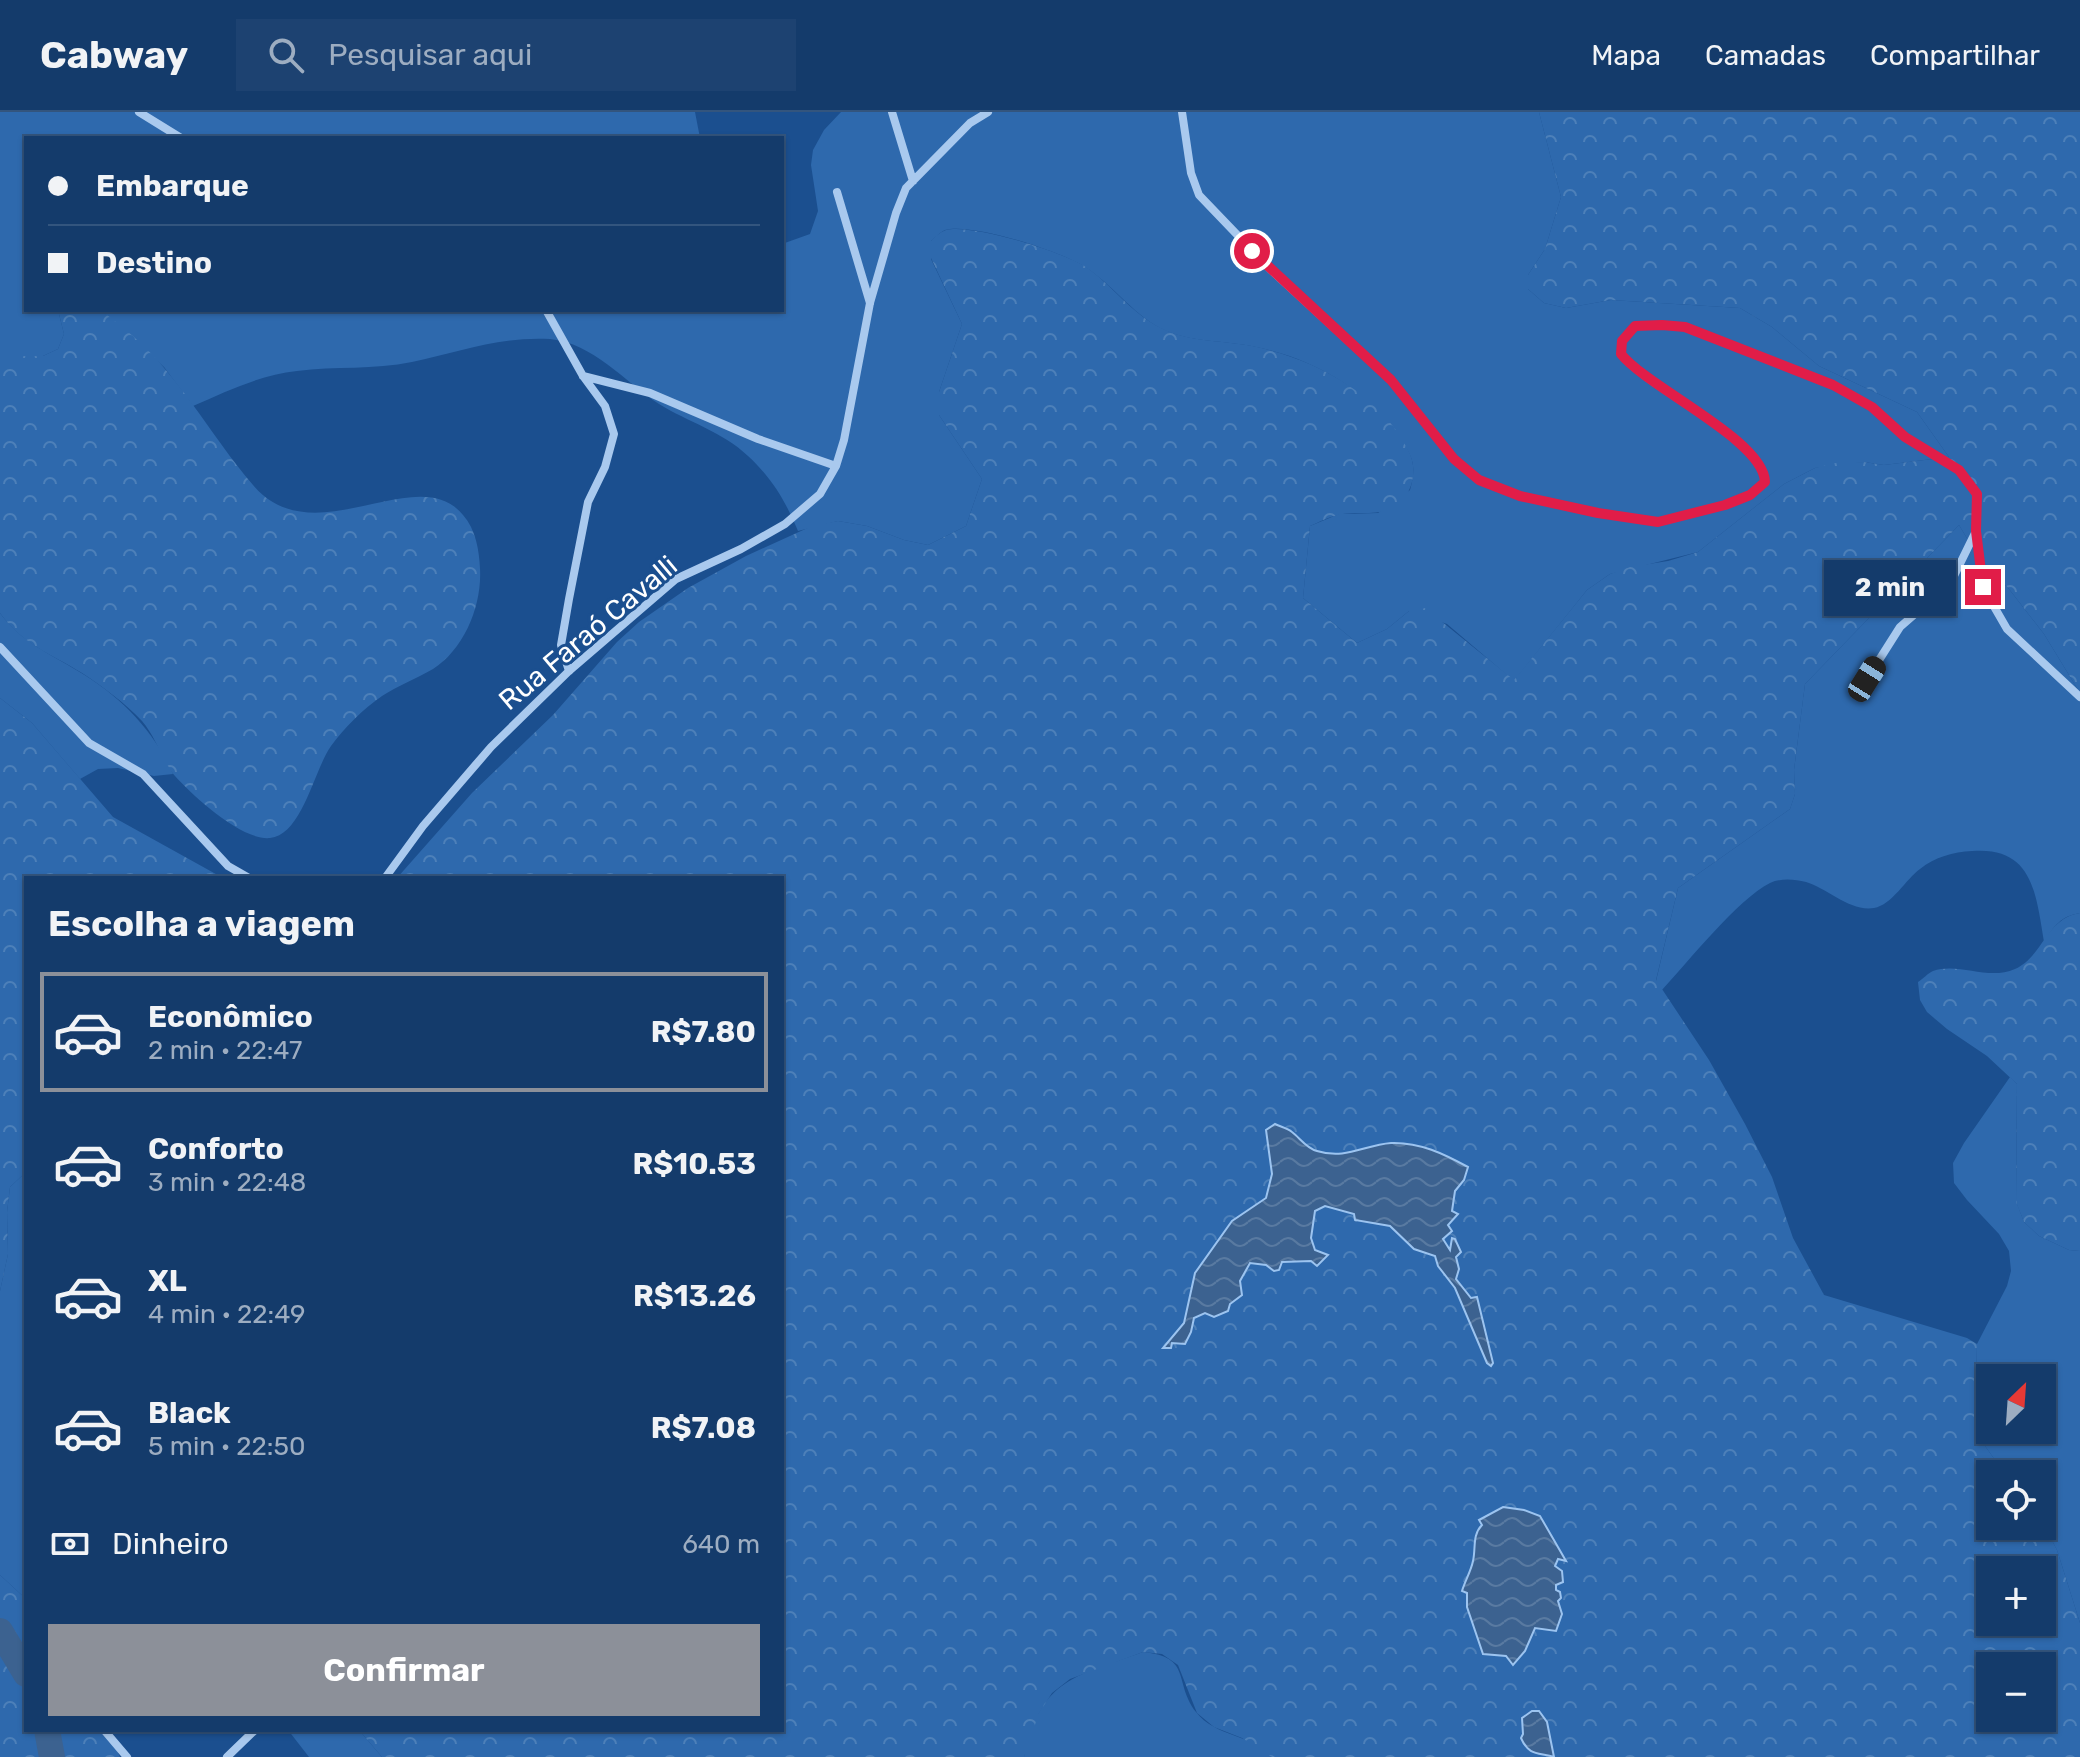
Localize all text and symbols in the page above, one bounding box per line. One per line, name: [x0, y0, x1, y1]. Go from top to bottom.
search box: [236, 19, 796, 91]
text: Cabway: [40, 32, 188, 78]
icon: search: [264, 33, 308, 77]
text: Pesquisar aqui: [328, 37, 532, 73]
text: Mapa: [1591, 39, 1661, 72]
text: Camadas: [1705, 39, 1826, 72]
text: Compartilhar: [1870, 39, 2040, 72]
text: Embarque: [96, 168, 249, 204]
route start: [1234, 233, 1270, 269]
text: Destino: [96, 245, 212, 281]
street label: Rua Faraó Cavalli: [492, 549, 684, 717]
callout: 2 min: [1823, 559, 1955, 615]
route end: [1965, 569, 2001, 605]
text: 2 min: [1855, 572, 1925, 603]
car: [1844, 652, 1890, 706]
text: Escolha a viagem: [48, 902, 355, 945]
icon: car: [52, 996, 124, 1068]
text: Econômico: [148, 999, 313, 1035]
text: R$7.80: [651, 1014, 756, 1050]
text: 2 min · 22:47: [148, 1035, 302, 1066]
icon: car: [52, 1128, 124, 1200]
text: Conforto: [148, 1131, 284, 1167]
text: R$10.53: [632, 1146, 756, 1182]
text: 3 min · 22:48: [148, 1167, 306, 1198]
icon: car: [52, 1260, 124, 1332]
text: XL: [148, 1263, 187, 1299]
text: R$13.26: [633, 1278, 756, 1314]
text: 4 min · 22:49: [148, 1299, 306, 1330]
north arrow: [1976, 1364, 2056, 1444]
map controls: [1976, 1364, 2056, 1732]
icon: car: [52, 1392, 124, 1464]
text: Black: [148, 1395, 231, 1431]
text: R$7.08: [651, 1410, 756, 1446]
text: 5 min · 22:50: [148, 1431, 305, 1462]
button: locate: [1976, 1460, 2056, 1540]
icon: cash: [48, 1522, 92, 1566]
text: Dinheiro: [112, 1526, 229, 1562]
text: 640 m: [682, 1529, 760, 1560]
button: +: [1976, 1556, 2056, 1636]
button: Confirmar: [48, 1624, 760, 1716]
button: −: [1976, 1652, 2056, 1732]

